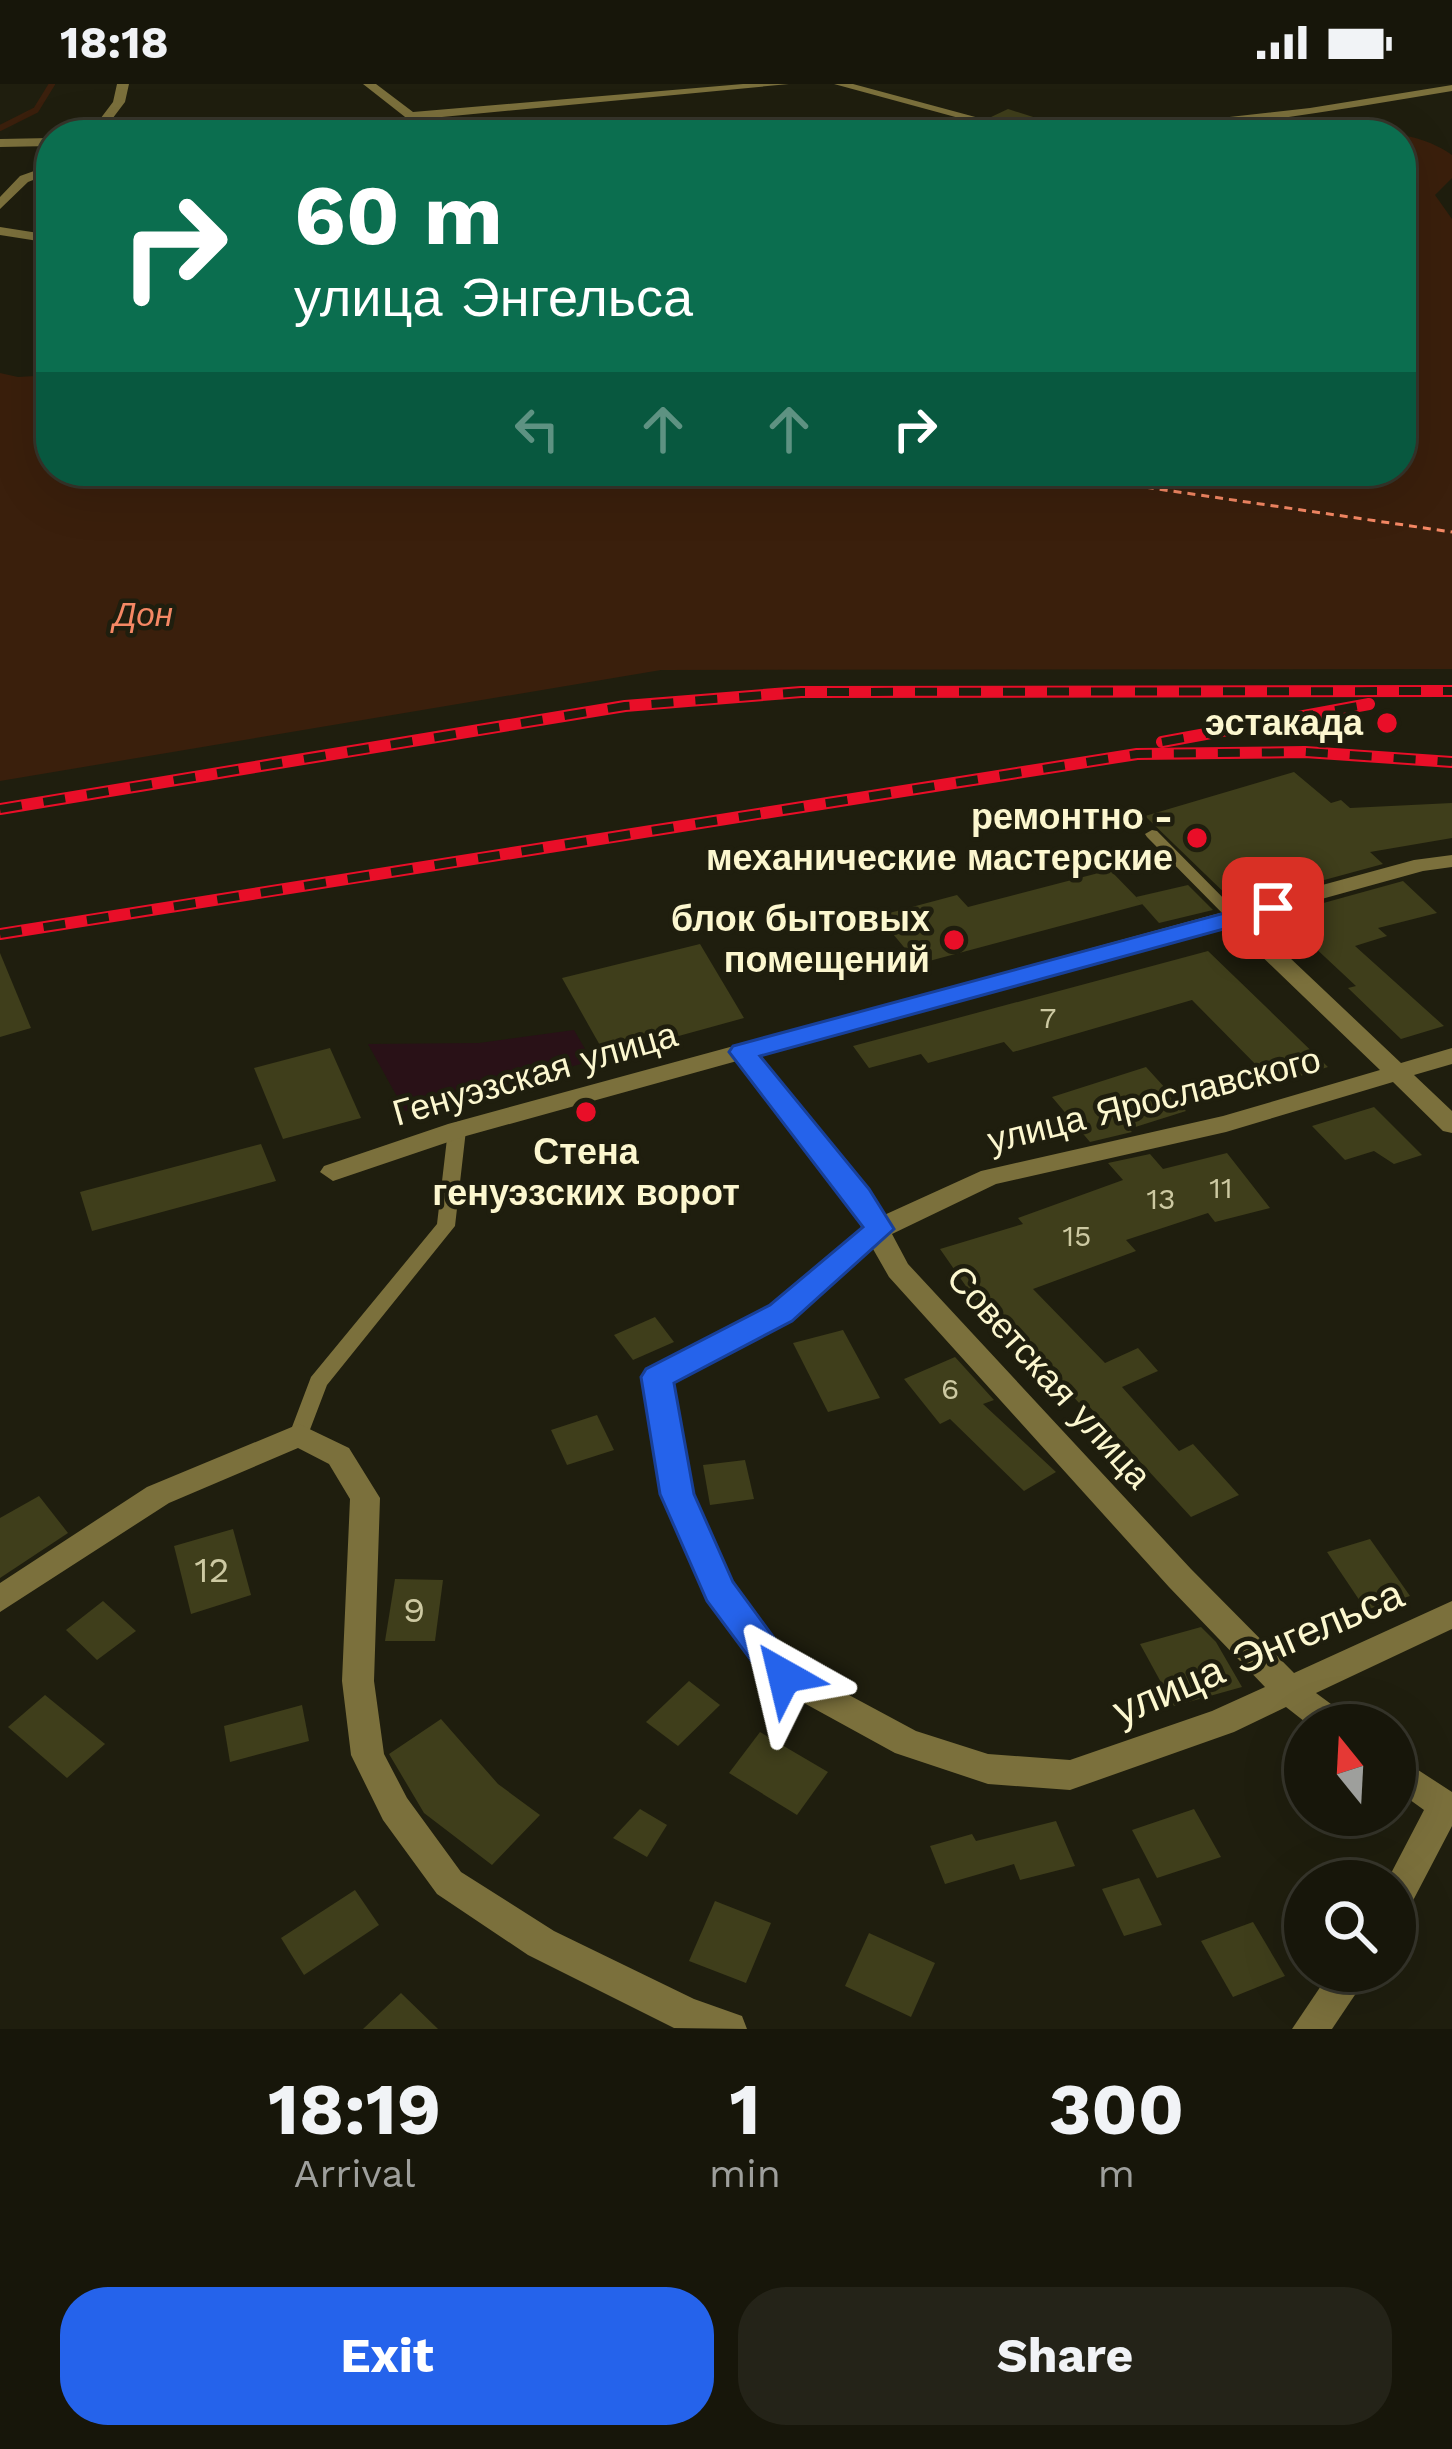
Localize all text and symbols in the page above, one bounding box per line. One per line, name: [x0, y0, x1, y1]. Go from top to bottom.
text: 18:18: [60, 16, 169, 69]
text: 60 m: [294, 166, 503, 264]
icon: right: [96, 168, 252, 324]
text: улица Энгельса: [294, 266, 693, 329]
icon: left: [504, 396, 570, 462]
icon: ahead: [630, 396, 696, 462]
icon: ahead: [756, 396, 822, 462]
icon: right: [882, 396, 948, 462]
water label: Дон: [109, 595, 173, 634]
place label: эстакада: [1205, 702, 1364, 744]
marker: эстакада: [1374, 710, 1400, 736]
place label: ремонтно - механические мастерские: [706, 796, 1173, 879]
marker: ремонтно - механические мастерские: [1184, 825, 1210, 851]
pin: [1222, 857, 1324, 959]
icon: arrive: [1240, 875, 1306, 941]
place label: блок бытовых помещений: [671, 898, 930, 981]
marker: блок бытовых помещений: [941, 927, 967, 953]
house number: 7: [1040, 1000, 1056, 1035]
street label: Генуэзская улица: [388, 1013, 683, 1135]
street label: улица Ярославского: [983, 1038, 1325, 1162]
marker: Стена генуэзских ворот: [573, 1099, 599, 1125]
place label: Стена генуэзских ворот: [432, 1131, 740, 1214]
house number: 11: [1209, 1170, 1233, 1205]
house number: 13: [1146, 1181, 1176, 1216]
house number: 15: [1062, 1218, 1092, 1253]
street label: Советская улица: [938, 1257, 1161, 1498]
house number: 6: [941, 1371, 959, 1406]
house number: 12: [194, 1549, 230, 1591]
street label: улица Энгельса: [1106, 1569, 1411, 1735]
house number: 9: [403, 1589, 425, 1631]
position arrow: [721, 1613, 847, 1739]
north arrow: [1284, 1704, 1416, 1836]
map controls: [1284, 1704, 1416, 1992]
button: search: [1284, 1860, 1416, 1992]
text: 18:19: [268, 2067, 441, 2151]
text: 1: [729, 2067, 760, 2151]
text: 300: [1049, 2067, 1184, 2151]
text: Arrival: [294, 2151, 415, 2196]
text: min: [709, 2151, 781, 2196]
text: m: [1098, 2151, 1135, 2196]
button: Exit: [60, 2287, 714, 2425]
button: Share: [738, 2287, 1392, 2425]

